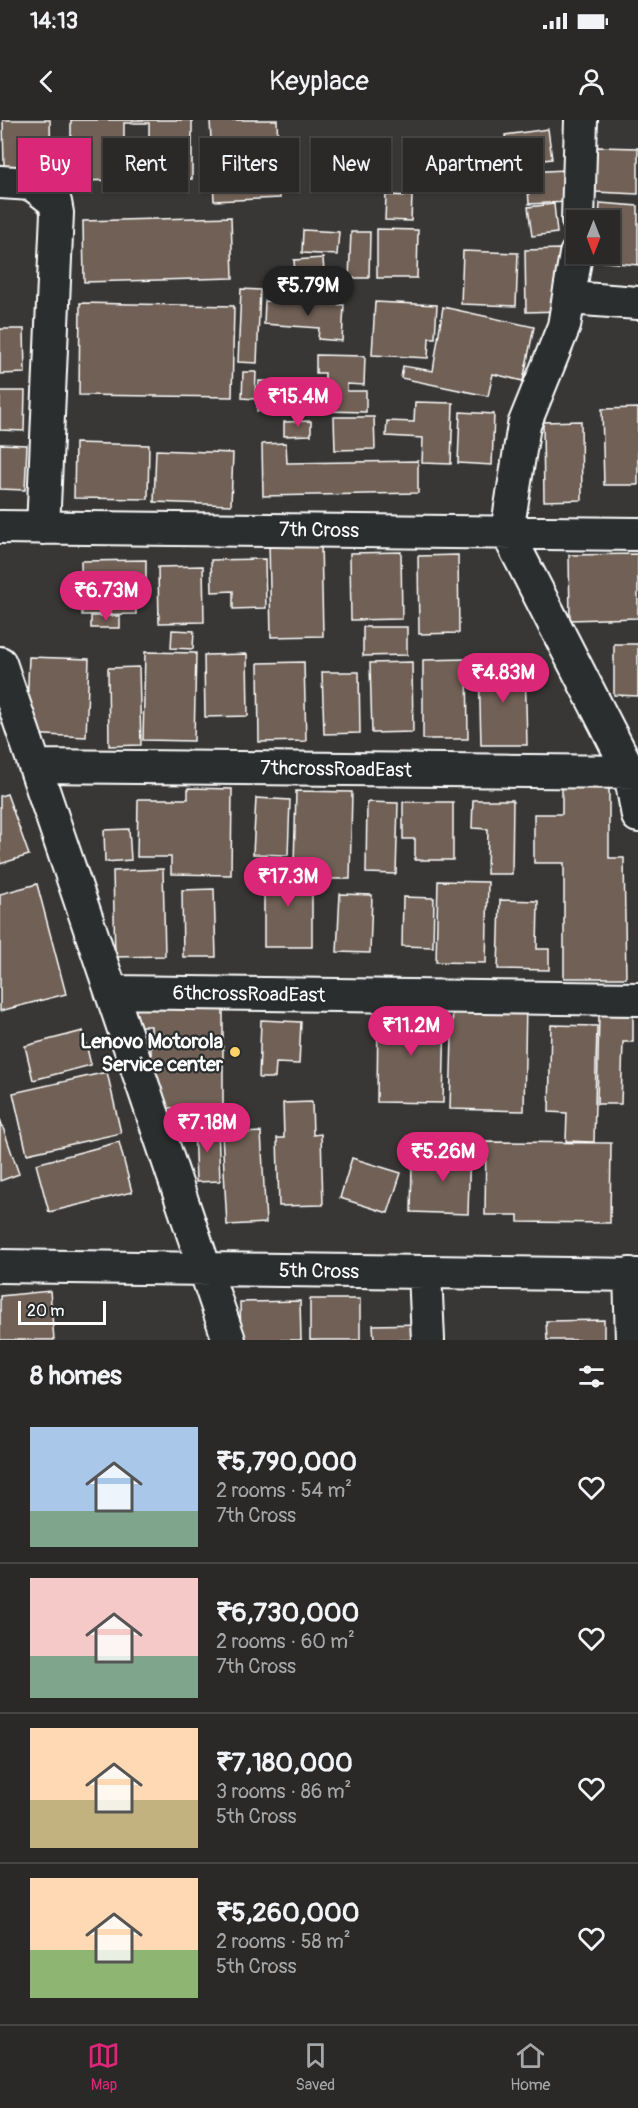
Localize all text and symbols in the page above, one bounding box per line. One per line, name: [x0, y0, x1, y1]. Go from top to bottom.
text: 14:13: [30, 7, 78, 35]
icon: back: [30, 65, 63, 98]
text: Keyplace: [269, 65, 369, 98]
icon: person: [575, 65, 608, 98]
chip: Buy: [18, 138, 91, 192]
chip: Rent: [103, 138, 188, 192]
chip: Filters: [200, 138, 299, 192]
chip: New: [311, 138, 391, 192]
chip: Apartment: [403, 138, 543, 192]
north arrow: [566, 210, 620, 264]
map controls: [566, 210, 620, 264]
pin: ₹5.79M: [259, 266, 357, 317]
text: ₹5.79M: [277, 273, 339, 298]
pin: ₹15.4M: [249, 377, 347, 428]
text: ₹15.4M: [267, 384, 329, 409]
street label: 7th Cross: [279, 517, 359, 543]
pin: ₹6.73M: [57, 571, 155, 622]
text: ₹6.73M: [74, 578, 138, 603]
pin: ₹4.83M: [454, 653, 552, 704]
text: ₹4.83M: [471, 660, 535, 685]
street label: 7thcrossRoadEast: [260, 755, 413, 783]
pin: ₹17.3M: [239, 857, 337, 908]
text: ₹17.3M: [258, 864, 318, 889]
street label: 6thcrossRoadEast: [172, 980, 326, 1008]
pin: ₹11.2M: [362, 1006, 460, 1057]
text: ₹11.2M: [382, 1013, 440, 1038]
place label: Lenovo Motorola Service center: [80, 1029, 224, 1077]
marker: Lenovo Motorola Service center: [228, 1045, 242, 1059]
pin: ₹7.18M: [158, 1103, 256, 1154]
text: ₹7.18M: [177, 1110, 237, 1135]
pin: ₹5.26M: [394, 1132, 492, 1183]
text: ₹5.26M: [411, 1139, 475, 1164]
street label: 5th Cross: [279, 1258, 359, 1284]
scale bar: [18, 1298, 106, 1326]
text: 20 m: [27, 1301, 65, 1321]
text: 8 homes: [30, 1360, 122, 1392]
icon: filters: [575, 1360, 608, 1393]
text: ₹5,790,000: [216, 1446, 357, 1478]
icon: home: [78, 1451, 150, 1523]
icon: heart: [575, 1471, 608, 1504]
text: 2 rooms · 54 m²: [216, 1478, 352, 1503]
text: 7th Cross: [216, 1503, 296, 1528]
text: ₹6,730,000: [216, 1597, 359, 1629]
icon: home: [78, 1602, 150, 1674]
icon: heart: [575, 1622, 608, 1655]
text: 2 rooms · 60 m²: [216, 1629, 355, 1654]
text: 7th Cross: [216, 1654, 296, 1679]
text: ₹7,180,000: [216, 1747, 353, 1779]
icon: home: [78, 1752, 150, 1824]
icon: heart: [575, 1772, 608, 1805]
text: 3 rooms · 86 m²: [216, 1779, 351, 1804]
text: 5th Cross: [216, 1804, 296, 1829]
text: ₹5,260,000: [216, 1897, 360, 1929]
icon: home: [78, 1902, 150, 1974]
icon: heart: [575, 1922, 608, 1955]
text: 2 rooms · 58 m²: [216, 1929, 351, 1954]
text: 5th Cross: [216, 1954, 296, 1979]
tab: Map: [87, 2039, 120, 2095]
tab: Saved: [295, 2039, 335, 2095]
tab: Home: [510, 2039, 551, 2095]

